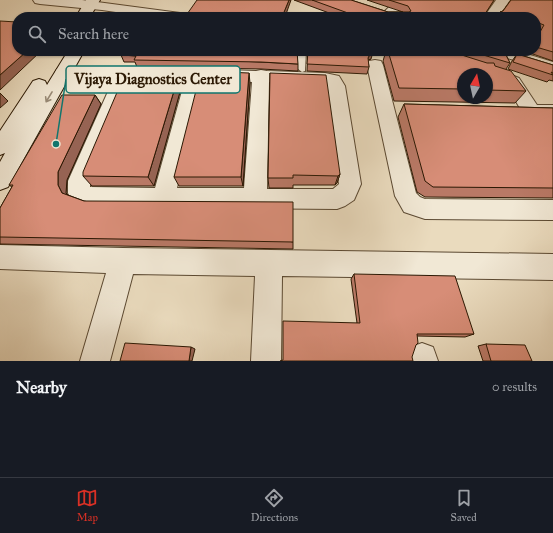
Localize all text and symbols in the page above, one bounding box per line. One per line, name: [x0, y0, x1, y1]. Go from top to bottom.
search box: [12, 12, 541, 56]
icon: search: [26, 23, 48, 45]
text: Search here: [58, 25, 129, 43]
callout: Vijaya Diagnostics Center: [66, 66, 240, 93]
north arrow: [457, 68, 493, 104]
text: Vijaya Diagnostics Center: [73, 70, 232, 89]
one-way arrow: [45, 91, 53, 102]
text: Nearby: [16, 377, 67, 398]
text: 0 results: [492, 379, 537, 395]
tab: Map: [76, 487, 98, 524]
tab: Directions: [251, 487, 298, 524]
tab: Saved: [451, 487, 477, 524]

